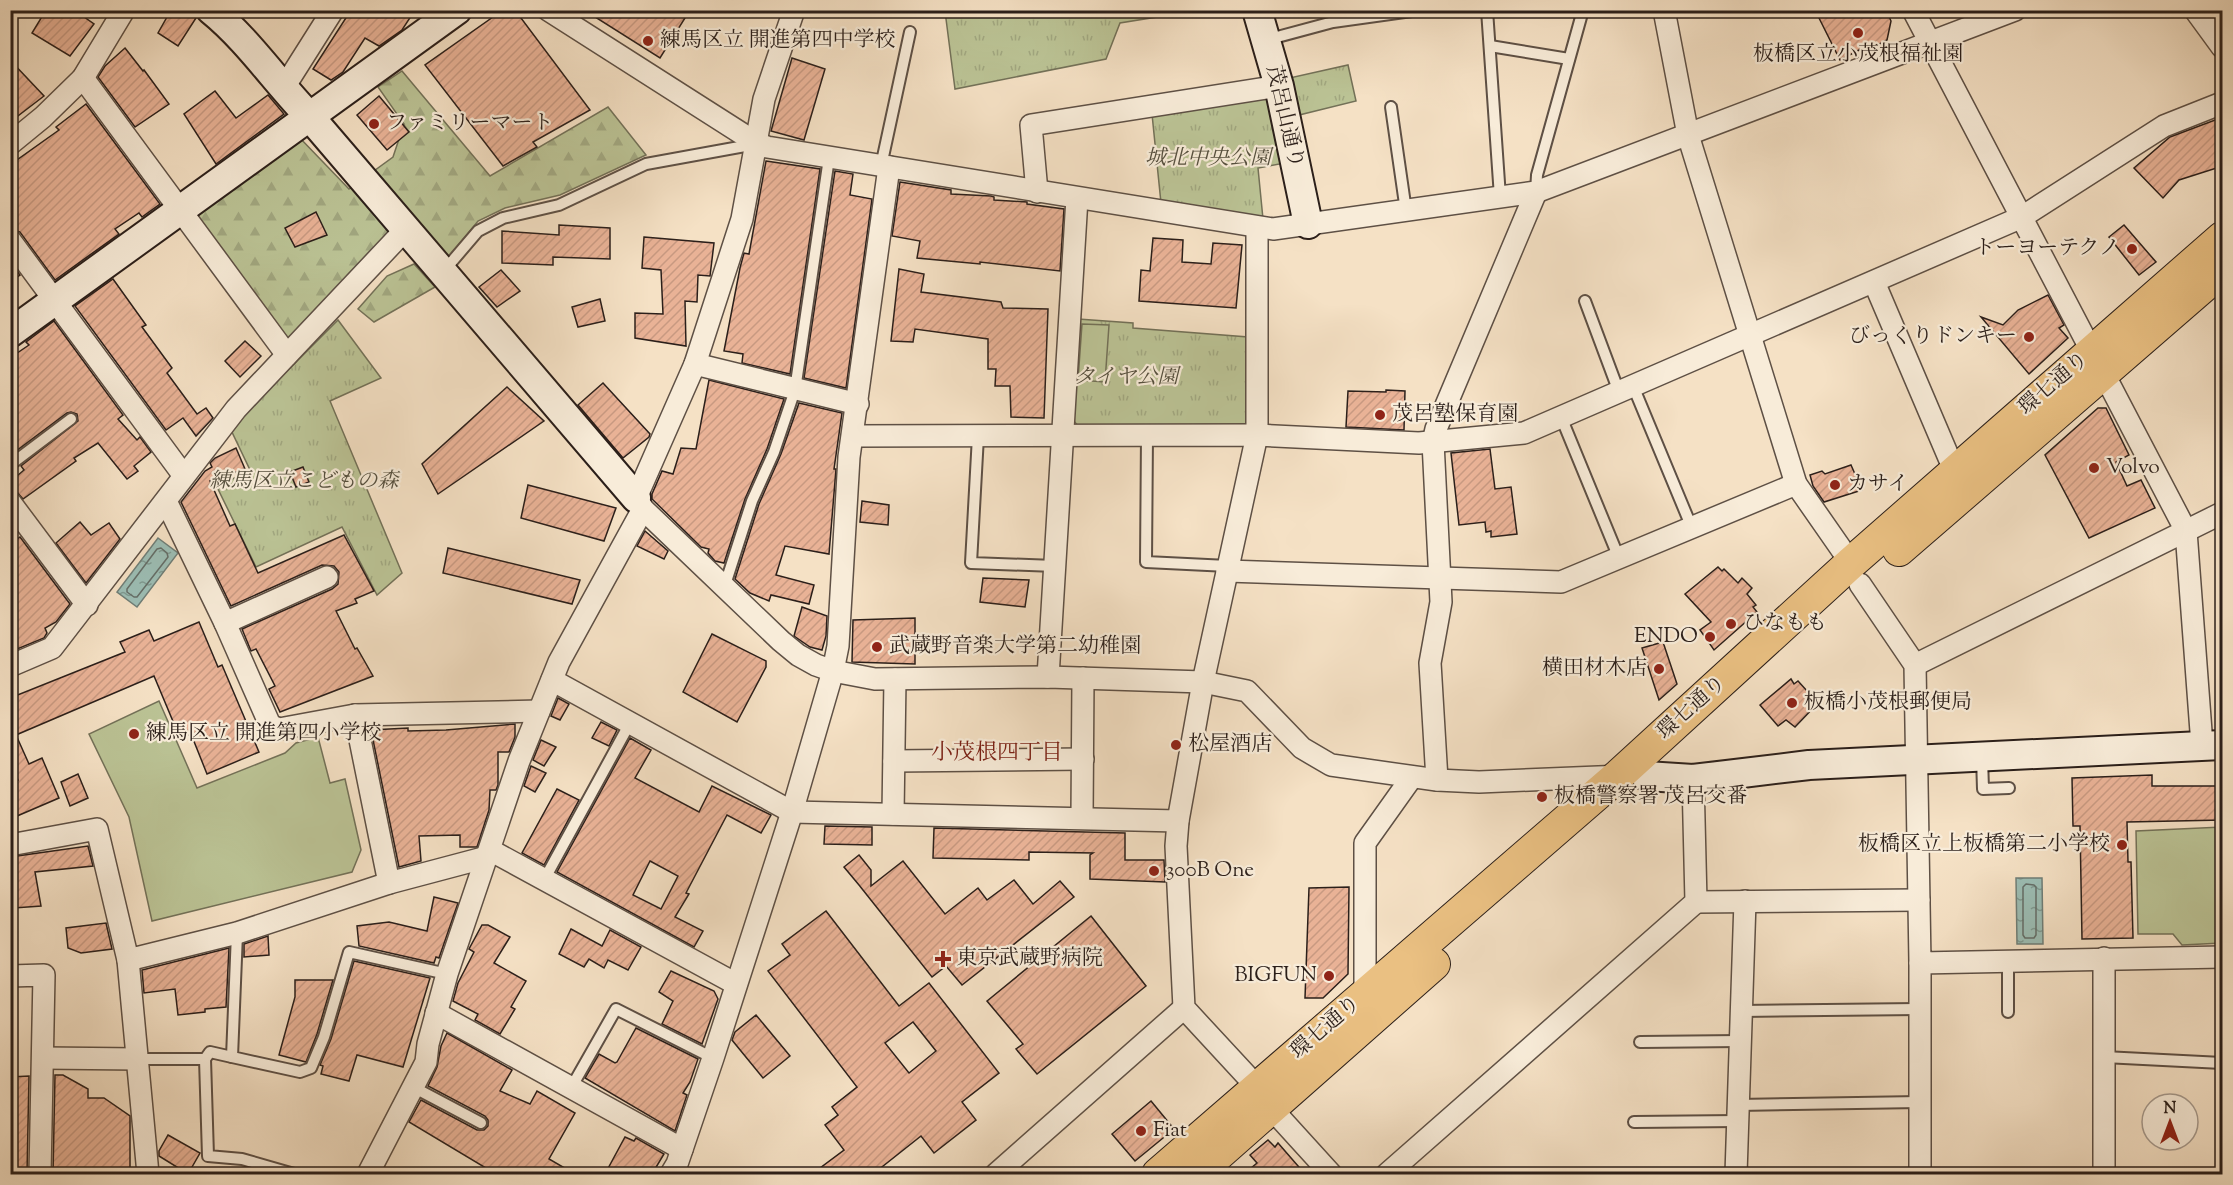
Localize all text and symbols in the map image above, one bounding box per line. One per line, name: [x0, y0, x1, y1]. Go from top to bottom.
place label: 練馬区立 開進第四中学校: [660, 26, 895, 56]
marker: 板橋区立小茂根福祉園: [1851, 26, 1865, 40]
marker: 練馬区立 開進第四中学校: [641, 34, 655, 48]
place label: 板橋区立小茂根福祉園: [1753, 40, 1963, 70]
street label: 茂呂山通り: [1258, 62, 1310, 172]
place label: ファミリーマート: [386, 109, 554, 139]
marker: ファミリーマート: [367, 117, 381, 131]
park label: 城北中央公園: [1145, 144, 1274, 174]
place label: トーヨーテクノ: [1974, 234, 2120, 264]
marker: トーヨーテクノ: [2125, 242, 2139, 256]
place label: びっくりドンキー: [1849, 322, 2017, 352]
marker: びっくりドンキー: [2022, 330, 2036, 344]
street label: 環七通り: [2012, 345, 2096, 423]
park label: タイヤ公園: [1074, 363, 1181, 393]
place label: 茂呂塾保育園: [1392, 400, 1518, 430]
marker: 茂呂塾保育園: [1373, 408, 1387, 422]
place label: Volvo: [2106, 453, 2160, 483]
marker: Volvo: [2087, 461, 2101, 475]
park label: 練馬区立こどもの森: [210, 467, 400, 497]
place label: カサイ: [1847, 470, 1909, 500]
marker: カサイ: [1828, 478, 1842, 492]
place label: ひなもも: [1743, 609, 1827, 639]
marker: ひなもも: [1724, 617, 1738, 631]
place label: ENDO: [1634, 622, 1698, 652]
marker: ENDO: [1703, 630, 1717, 644]
place label: 武蔵野音楽大学第二幼稚園: [889, 632, 1141, 662]
marker: 武蔵野音楽大学第二幼稚園: [870, 640, 884, 654]
place label: 横田材木店: [1542, 654, 1647, 684]
marker: 横田材木店: [1652, 662, 1666, 676]
street label: 環七通り: [1651, 669, 1733, 747]
place label: 板橋小茂根郵便局: [1804, 688, 1972, 718]
marker: 板橋小茂根郵便局: [1785, 696, 1799, 710]
place label: 練馬区立 開進第四小学校: [146, 719, 381, 749]
marker: 練馬区立 開進第四小学校: [127, 727, 141, 741]
place label: 松屋酒店: [1188, 730, 1272, 760]
district label: 小茂根四丁目: [931, 738, 1063, 770]
marker: 松屋酒店: [1169, 738, 1183, 752]
place label: 板橋警察署 茂呂交番: [1554, 782, 1747, 812]
marker: 板橋警察署 茂呂交番: [1535, 790, 1549, 804]
place label: 板橋区立上板橋第二小学校: [1858, 830, 2110, 860]
marker: 板橋区立上板橋第二小学校: [2115, 838, 2129, 852]
place label: 300B One: [1166, 856, 1254, 886]
marker: 300B One: [1147, 864, 1161, 878]
place label: 東京武蔵野病院: [956, 944, 1103, 974]
marker: 東京武蔵野病院: [934, 950, 952, 968]
place label: BIGFUN: [1234, 961, 1317, 991]
marker: BIGFUN: [1322, 969, 1336, 983]
street label: 環七通り: [1284, 989, 1368, 1067]
north arrow: [2140, 1092, 2200, 1152]
text: N: [2164, 1098, 2177, 1121]
place label: Fiat: [1153, 1116, 1187, 1146]
marker: Fiat: [1134, 1124, 1148, 1138]

